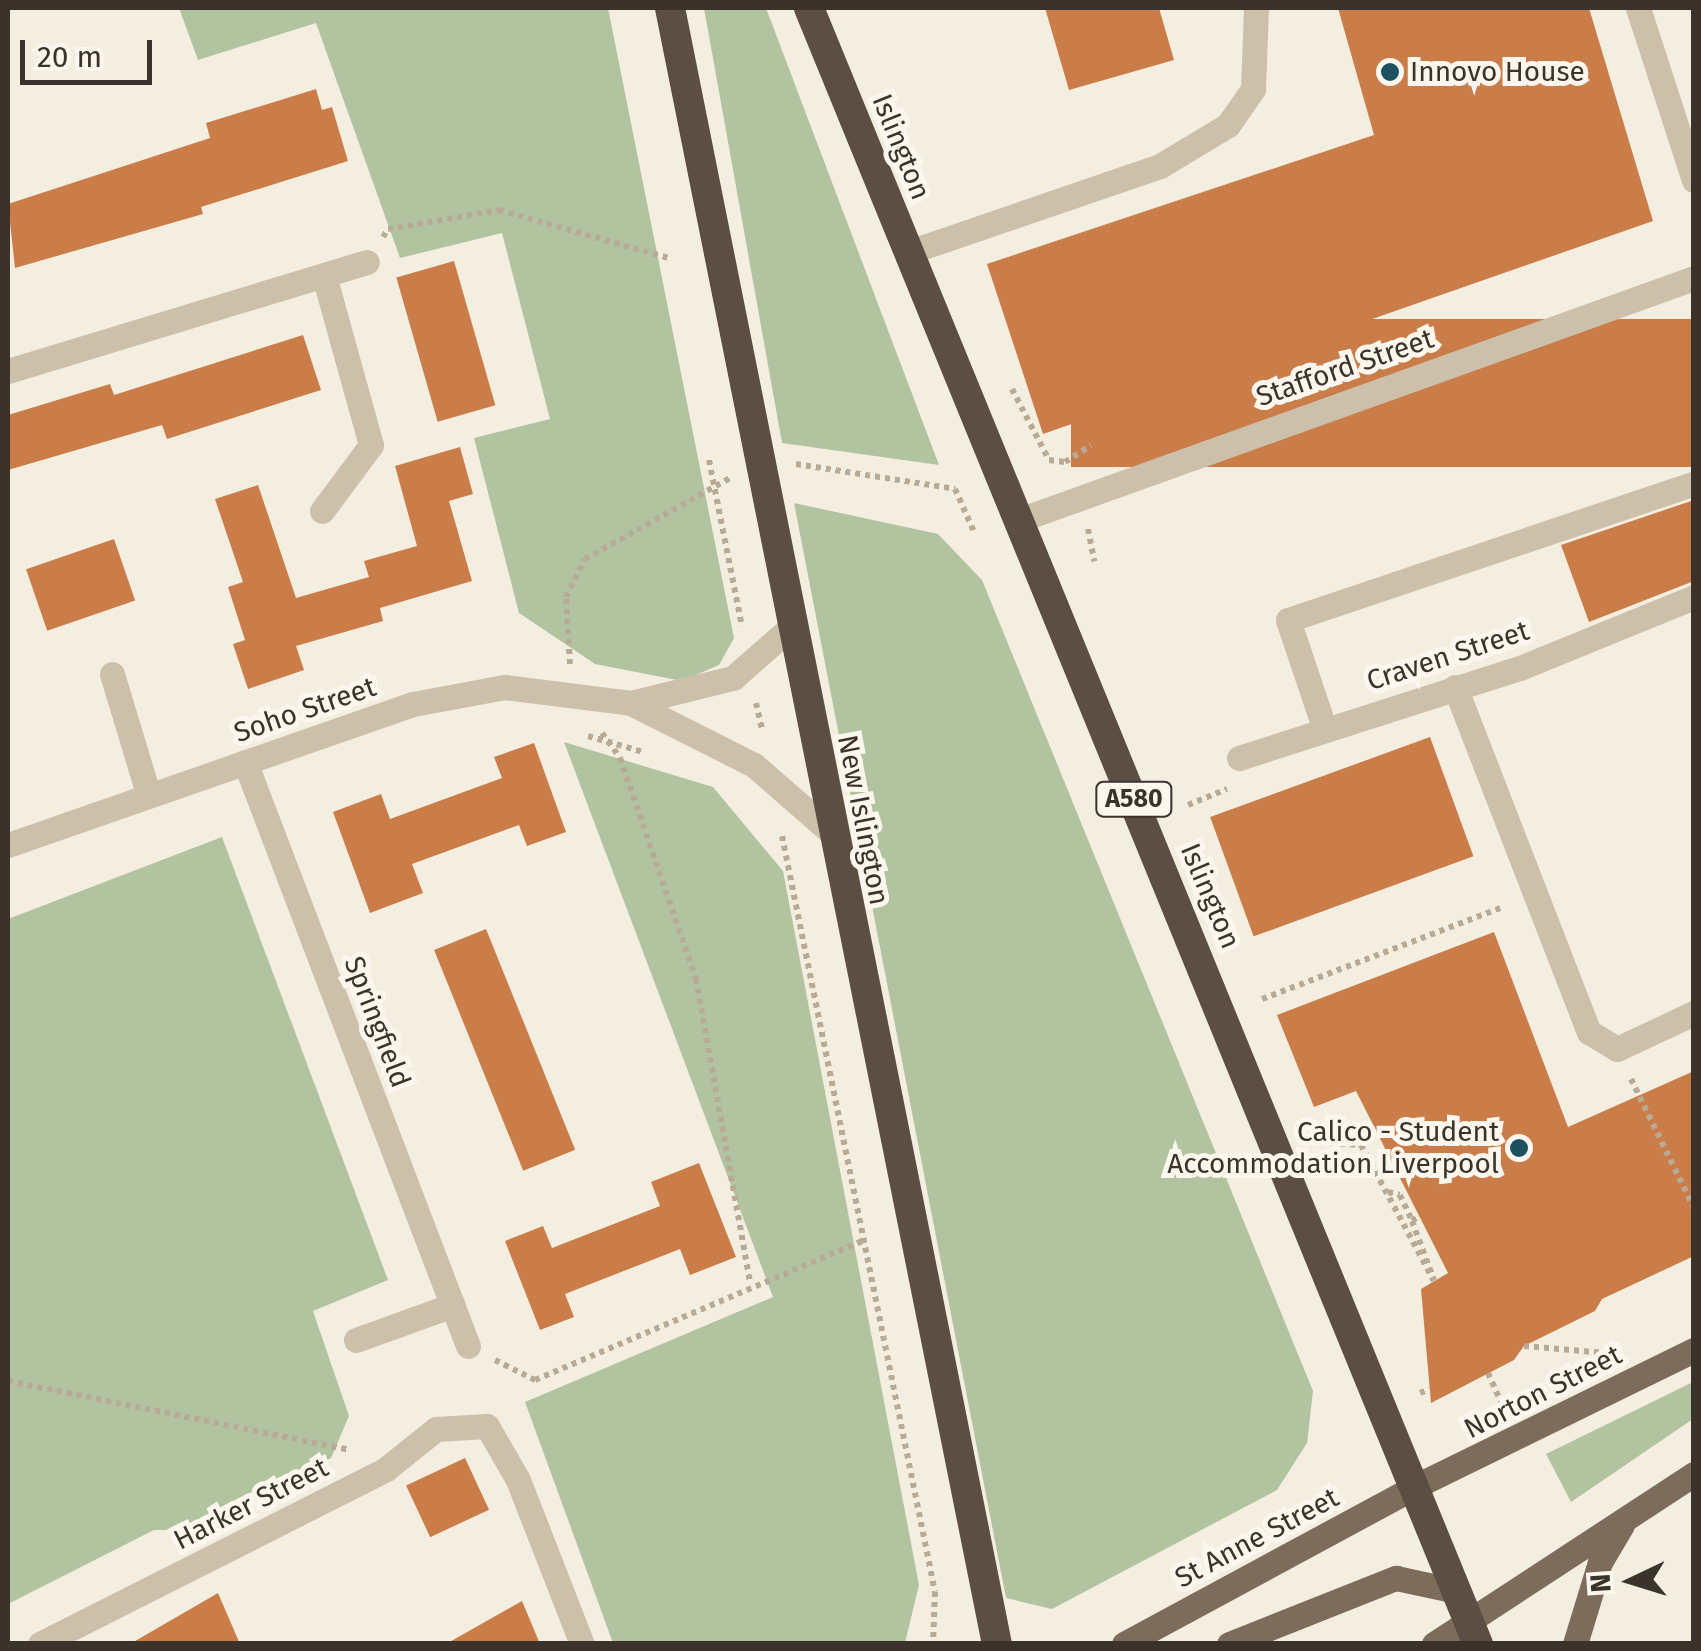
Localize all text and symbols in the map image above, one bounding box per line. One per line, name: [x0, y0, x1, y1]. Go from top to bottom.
scale bar: [25, 20, 158, 82]
text: 20 m: [37, 39, 102, 75]
place label: Innovo House: [1410, 55, 1585, 89]
marker: Innovo House: [1379, 61, 1401, 83]
street label: Islington: [865, 89, 937, 205]
street label: Stafford Street: [1252, 322, 1438, 414]
street label: Craven Street: [1363, 614, 1533, 698]
street label: Soho Street: [230, 670, 380, 750]
street label: New Islington: [830, 732, 896, 908]
road number: A580: [1094, 779, 1174, 819]
street label: Islington: [1173, 838, 1247, 954]
street label: Springfield: [337, 952, 417, 1092]
place label: Calico - Student Accommodation Liverpool: [1167, 1115, 1499, 1181]
marker: Calico - Student Accommodation Liverpool: [1508, 1137, 1530, 1159]
street label: Norton Street: [1459, 1338, 1627, 1446]
street label: Harker Street: [168, 1451, 334, 1557]
street label: St Anne Street: [1170, 1481, 1344, 1595]
north arrow: [1581, 1531, 1681, 1631]
text: N: [1583, 1573, 1618, 1594]

